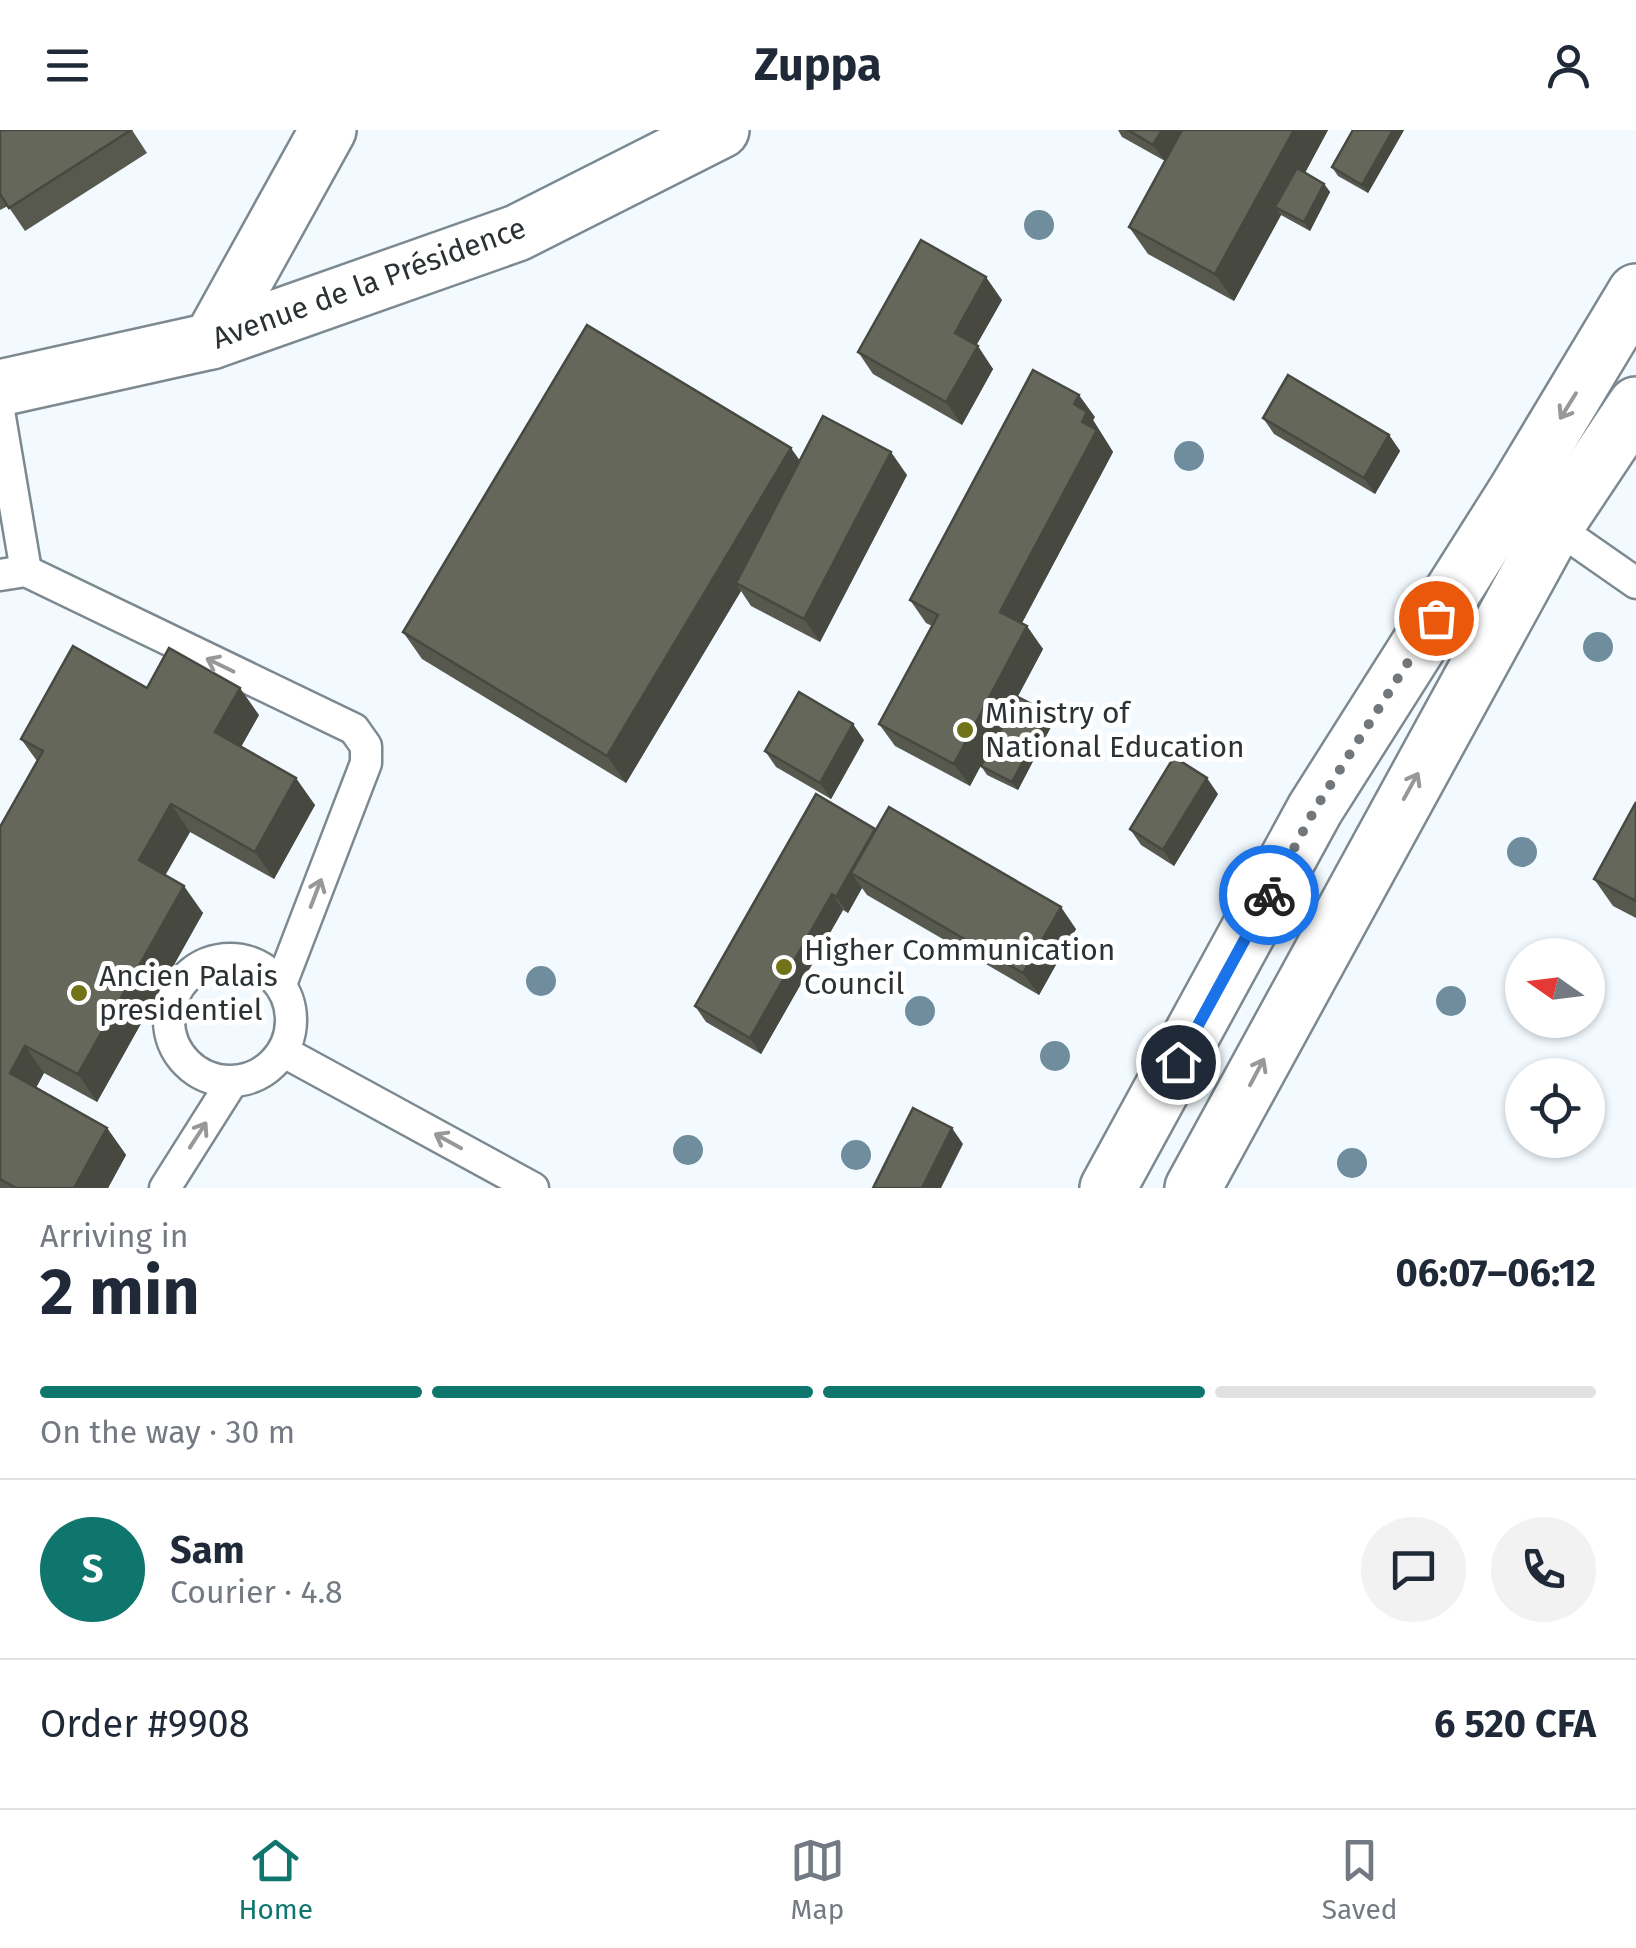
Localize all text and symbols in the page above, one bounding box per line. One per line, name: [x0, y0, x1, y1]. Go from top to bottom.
icon: menu: [40, 38, 95, 93]
text: Zuppa: [754, 38, 882, 92]
icon: person: [1541, 38, 1596, 93]
street label: Avenue de la Présidence: [207, 209, 531, 357]
one-way arrow: [1558, 391, 1578, 420]
pin: [1394, 576, 1479, 661]
icon: bag: [1409, 591, 1464, 646]
one-way arrow: [206, 655, 236, 674]
place label: Ministry of National Education: [985, 695, 1245, 765]
marker: Ministry of National Education: [954, 719, 976, 741]
one-way arrow: [1402, 772, 1422, 801]
courier: [1219, 845, 1319, 945]
icon: bike: [1242, 868, 1297, 923]
one-way arrow: [309, 878, 327, 908]
place label: Higher Communication Council: [804, 932, 1115, 1002]
north arrow: [1505, 938, 1605, 1038]
map controls: [1505, 938, 1605, 1158]
marker: Higher Communication Council: [773, 956, 795, 978]
place label: Ancien Palais presidentiel: [99, 958, 278, 1028]
marker: Ancien Palais presidentiel: [68, 982, 90, 1004]
pin: [1136, 1020, 1221, 1105]
icon: home: [1151, 1035, 1206, 1090]
one-way arrow: [1247, 1057, 1267, 1087]
button: locate: [1505, 1058, 1605, 1158]
one-way arrow: [188, 1121, 209, 1150]
one-way arrow: [433, 1131, 463, 1151]
text: Arriving in: [40, 1217, 188, 1255]
text: 06:07–06:12: [1395, 1250, 1596, 1296]
text: 2 min: [40, 1253, 200, 1331]
text: On the way · 30 m: [40, 1413, 295, 1451]
button: chat: [1361, 1517, 1466, 1622]
button: phone: [1491, 1517, 1596, 1622]
text: Sam: [170, 1527, 245, 1573]
text: S: [82, 1546, 103, 1592]
text: Courier · 4.8: [170, 1573, 343, 1611]
text: Order #9908: [40, 1701, 250, 1747]
text: 6 520 CFA: [1434, 1701, 1596, 1747]
tab: Home: [238, 1833, 313, 1926]
tab: Map: [790, 1833, 845, 1926]
tab: Saved: [1322, 1833, 1398, 1926]

